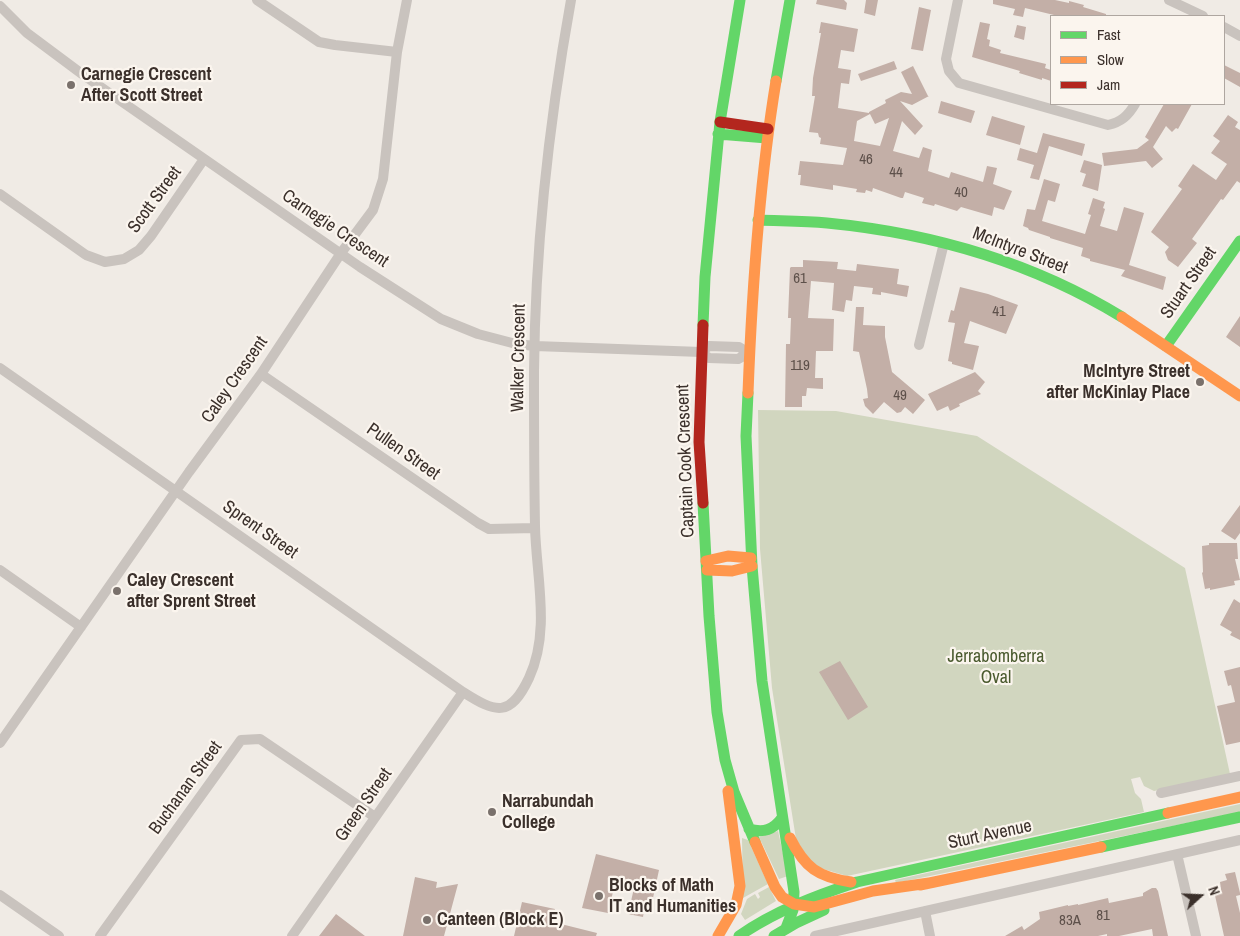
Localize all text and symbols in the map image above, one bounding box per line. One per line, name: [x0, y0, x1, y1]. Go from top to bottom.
legend: [1050, 15, 1225, 105]
text: Fast: [1097, 24, 1120, 45]
text: Slow: [1097, 49, 1124, 70]
place label: Carnegie Crescent After Scott Street: [81, 64, 211, 106]
text: Jam: [1097, 74, 1120, 95]
marker: Carnegie Crescent After Scott Street: [65, 79, 77, 91]
house number: 46: [859, 151, 873, 169]
street label: Scott Street: [124, 162, 186, 238]
house number: 44: [889, 164, 903, 182]
house number: 40: [954, 184, 968, 202]
street label: Carnegie Crescent: [278, 185, 392, 273]
street label: McIntyre Street: [969, 223, 1071, 279]
street label: Stuart Street: [1156, 243, 1222, 323]
house number: 61: [793, 270, 807, 288]
house number: 41: [992, 303, 1006, 321]
street label: Walker Crescent: [507, 304, 531, 412]
street label: Caley Crescent: [197, 332, 273, 428]
house number: 119: [790, 357, 810, 375]
place label: McIntyre Street after McKinlay Place: [1046, 361, 1190, 404]
marker: McIntyre Street after McKinlay Place: [1194, 376, 1206, 388]
street label: Captain Cook Crescent: [673, 384, 699, 538]
house number: 49: [893, 387, 907, 405]
street label: Pullen Street: [362, 419, 444, 485]
street label: Sprent Street: [218, 496, 302, 564]
place label: Caley Crescent after Sprent Street: [127, 570, 256, 612]
marker: Caley Crescent after Sprent Street: [111, 585, 123, 597]
park label: Jerrabomberra Oval: [948, 646, 1044, 689]
street label: Buchanan Street: [145, 737, 227, 839]
street label: Green Street: [331, 764, 397, 846]
place label: Narrabundah College: [502, 791, 594, 834]
marker: Narrabundah College: [486, 806, 498, 818]
street label: Sturt Avenue: [946, 816, 1034, 854]
north arrow: [1175, 871, 1225, 921]
place label: Blocks of Math IT and Humanities: [609, 875, 736, 918]
text: N: [1204, 884, 1224, 898]
marker: Blocks of Math IT and Humanities: [593, 890, 605, 902]
house number: 81: [1096, 907, 1110, 925]
place label: Canteen (Block E): [437, 909, 563, 931]
house number: 83A: [1059, 912, 1081, 930]
marker: Canteen (Block E): [421, 914, 433, 926]

